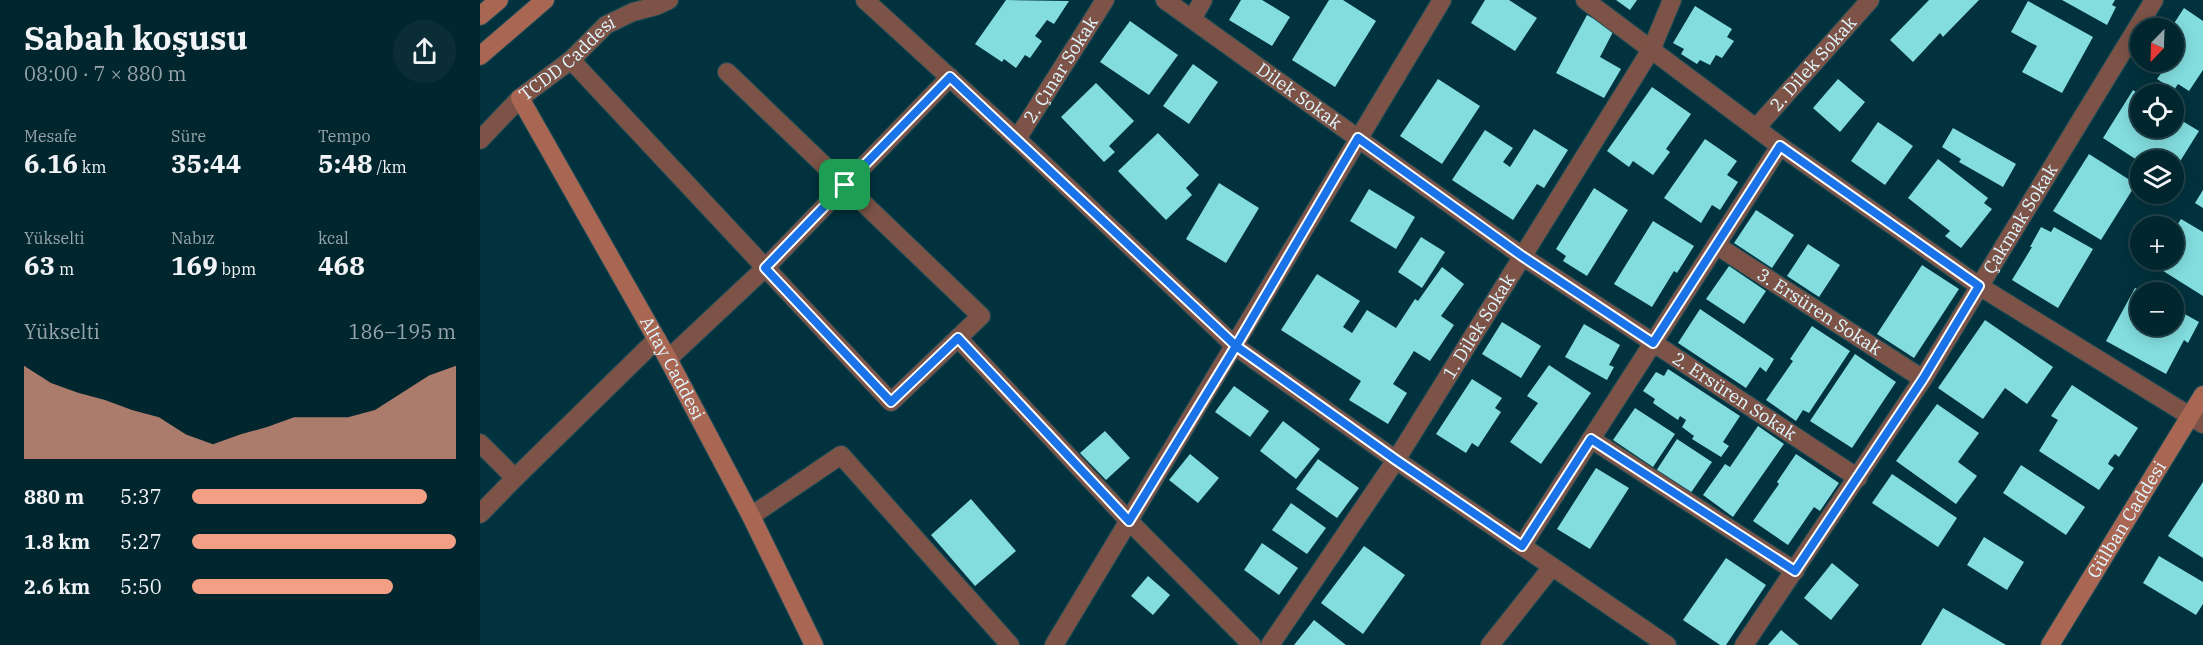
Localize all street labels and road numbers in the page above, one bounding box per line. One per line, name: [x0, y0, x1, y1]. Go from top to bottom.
street label: TCDD Caddesi: [514, 10, 619, 106]
street label: 2. Çınar Sokak: [1018, 11, 1103, 127]
street label: 2. Dilek Sokak: [1764, 11, 1862, 116]
street label: Dilek Sokak: [1252, 57, 1347, 134]
street label: Çakmak Sokak: [1978, 159, 2063, 278]
street label: 3. Ersüren Sokak: [1753, 263, 1887, 361]
street label: 1. Dilek Sokak: [1437, 269, 1520, 383]
street label: Altay Caddesi: [635, 312, 710, 424]
street label: 2. Ersüren Sokak: [1668, 347, 1802, 446]
street label: Gülban Caddesi: [2082, 456, 2171, 582]

